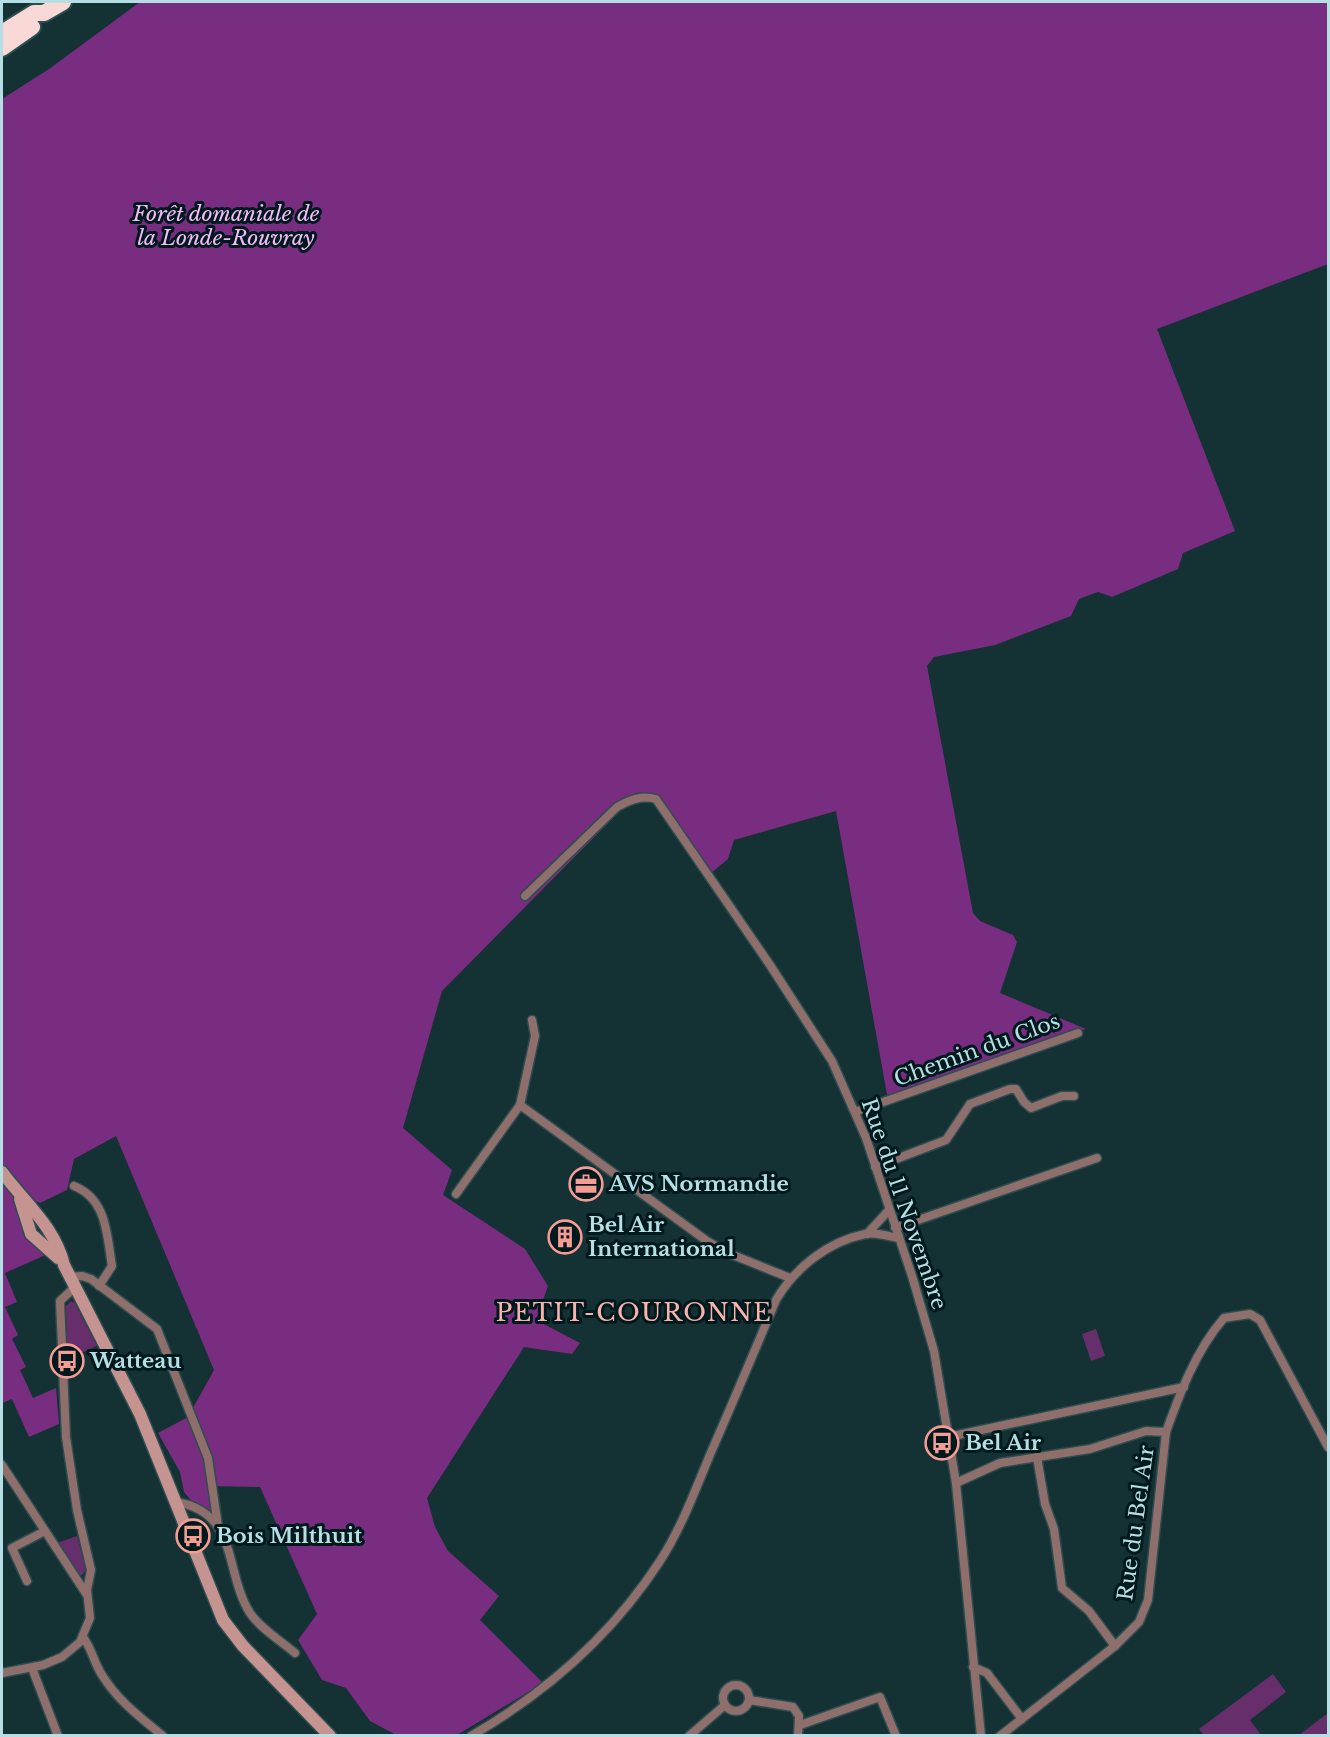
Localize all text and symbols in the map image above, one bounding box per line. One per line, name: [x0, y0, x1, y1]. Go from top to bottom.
park label: Forêt domaniale de la Londe-Rouvray: [132, 201, 320, 251]
street label: Chemin du Clos: [890, 1008, 1064, 1092]
street label: Rue du 11 Novembre: [856, 1095, 952, 1313]
office icon: AVS Normandie: [568, 1166, 604, 1202]
place label: AVS Normandie: [608, 1171, 789, 1197]
place label: Bel Air International: [588, 1212, 735, 1262]
building icon: Bel Air International: [547, 1219, 583, 1255]
district label: PETIT-COURONNE: [496, 1298, 772, 1327]
bus stop icon: Watteau: [49, 1343, 85, 1379]
place label: Watteau: [89, 1348, 181, 1374]
bus stop icon: Bel Air: [924, 1425, 960, 1461]
place label: Bel Air: [965, 1430, 1042, 1456]
street label: Rue du Bel Air: [1112, 1444, 1160, 1602]
bus stop icon: Bois Milthuit: [175, 1518, 211, 1554]
place label: Bois Milthuit: [216, 1523, 362, 1549]

